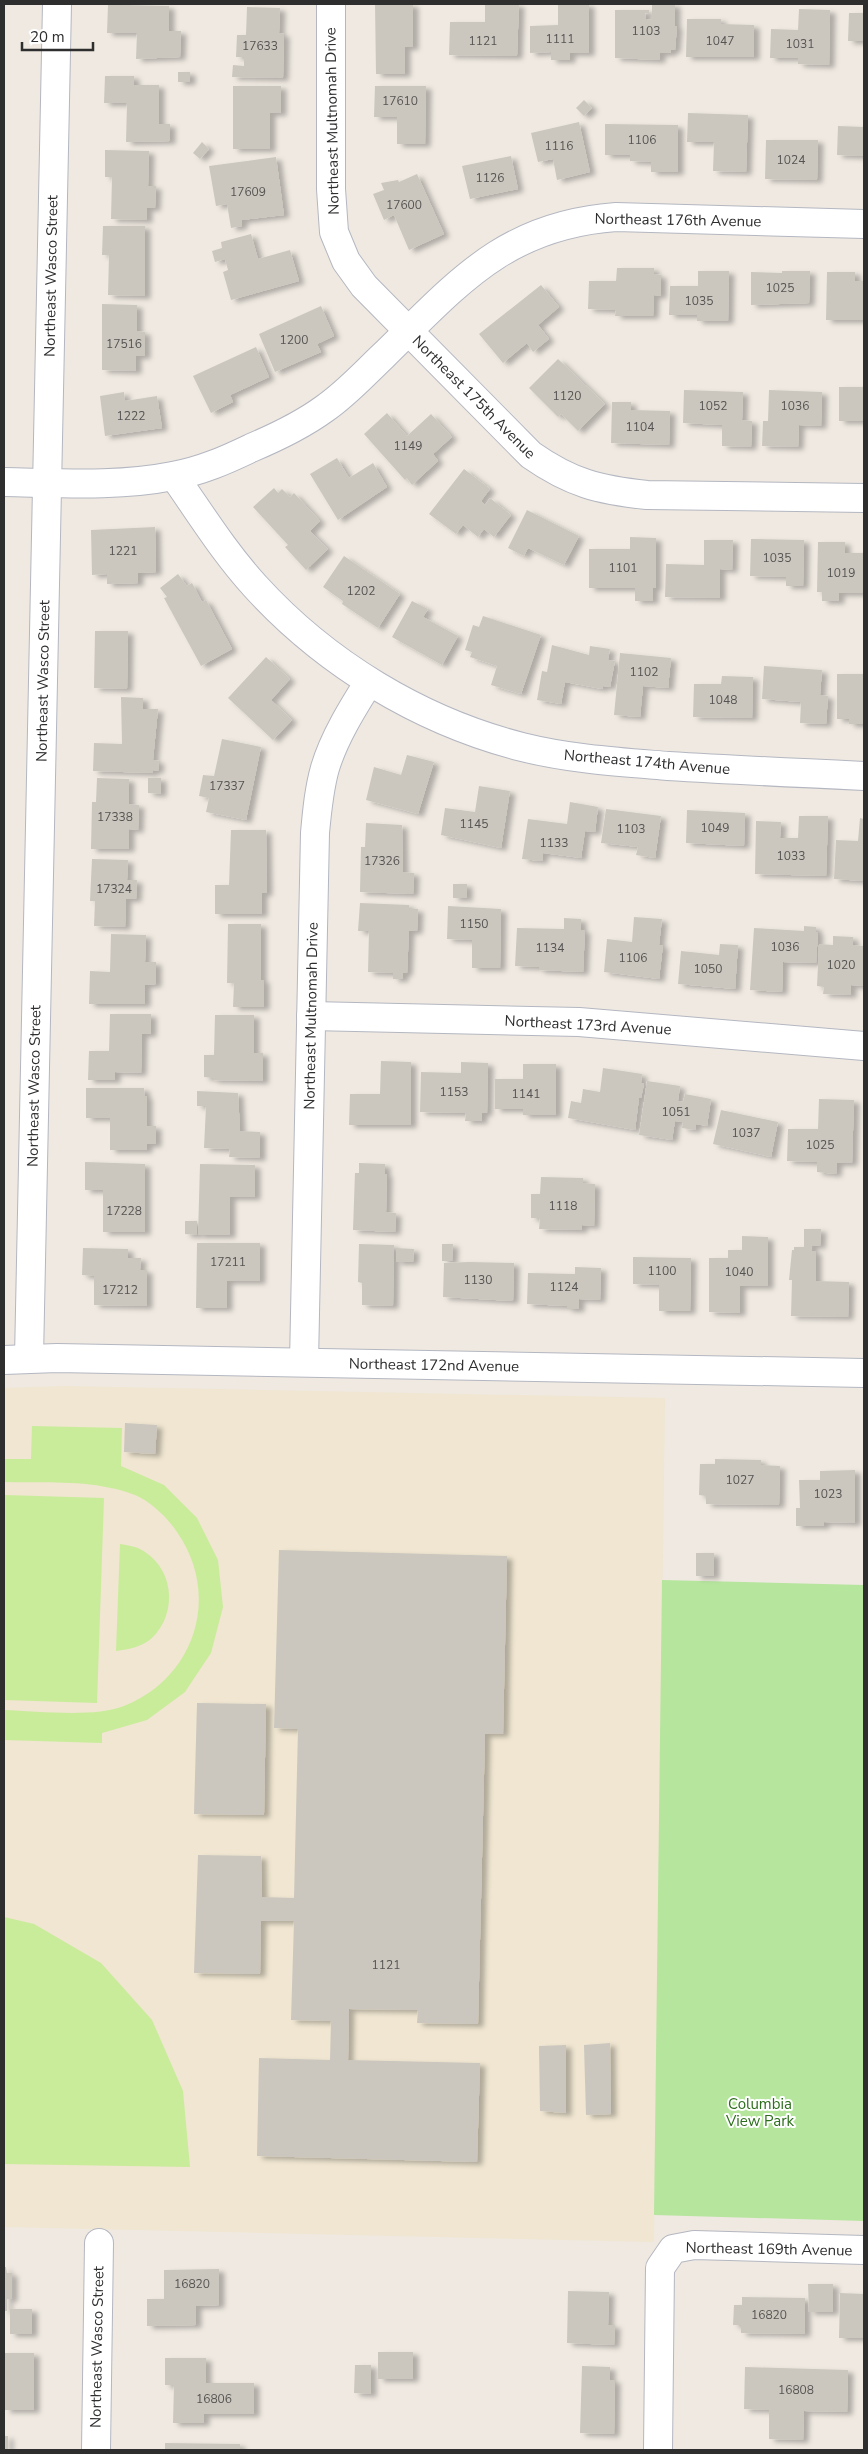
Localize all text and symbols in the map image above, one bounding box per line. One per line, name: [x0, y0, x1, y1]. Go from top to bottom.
scale bar: [22, 20, 94, 52]
house number: 1103: [632, 23, 660, 39]
text: 20 m: [30, 27, 65, 47]
street label: Northeast Multnomah Drive: [320, 27, 344, 215]
house number: 1111: [546, 31, 574, 47]
house number: 1121: [469, 33, 497, 49]
house number: 1047: [706, 33, 734, 49]
house number: 1031: [786, 36, 814, 52]
house number: 17633: [242, 38, 278, 54]
house number: 17610: [382, 93, 418, 109]
house number: 1106: [628, 132, 656, 148]
house number: 1116: [545, 138, 573, 154]
house number: 1024: [777, 152, 805, 168]
house number: 1126: [476, 170, 504, 186]
house number: 17609: [230, 184, 266, 200]
street label: Northeast Wasco Street: [40, 194, 62, 357]
house number: 17600: [386, 197, 422, 213]
street label: Northeast 176th Avenue: [594, 209, 762, 231]
house number: 1025: [766, 280, 794, 296]
house number: 1035: [685, 293, 713, 309]
street label: Northeast 175th Avenue: [408, 331, 540, 463]
house number: 1200: [280, 332, 308, 348]
house number: 17516: [106, 336, 142, 352]
house number: 1120: [553, 388, 581, 404]
house number: 1052: [699, 398, 727, 414]
house number: 1036: [781, 398, 809, 414]
house number: 1222: [117, 408, 145, 424]
house number: 1104: [626, 419, 654, 435]
house number: 1149: [394, 438, 422, 454]
house number: 1221: [109, 543, 137, 559]
house number: 1035: [763, 550, 791, 566]
house number: 1101: [609, 560, 637, 576]
house number: 1019: [827, 565, 855, 581]
house number: 1202: [347, 583, 375, 599]
street label: Northeast Wasco Street: [32, 599, 54, 762]
house number: 1102: [630, 664, 658, 680]
house number: 1048: [709, 692, 737, 708]
street label: Northeast 174th Avenue: [563, 745, 731, 779]
house number: 17337: [209, 778, 245, 794]
house number: 17338: [97, 809, 133, 825]
house number: 1145: [460, 816, 488, 832]
house number: 1049: [701, 820, 729, 836]
house number: 1103: [617, 821, 645, 837]
house number: 1133: [540, 835, 568, 851]
house number: 1033: [777, 848, 805, 864]
house number: 17326: [364, 853, 400, 869]
house number: 17324: [96, 881, 132, 897]
house number: 1150: [460, 916, 488, 932]
street label: Northeast Multnomah Drive: [299, 922, 323, 1110]
house number: 1036: [771, 939, 799, 955]
house number: 1134: [536, 940, 564, 956]
house number: 1106: [619, 950, 647, 966]
house number: 1020: [827, 957, 855, 973]
house number: 1050: [694, 961, 722, 977]
street label: Northeast Wasco Street: [23, 1004, 45, 1167]
street label: Northeast 173rd Avenue: [504, 1011, 672, 1039]
house number: 1153: [440, 1084, 468, 1100]
house number: 1141: [512, 1086, 540, 1102]
house number: 1051: [662, 1104, 690, 1120]
house number: 1037: [732, 1125, 760, 1141]
house number: 1025: [806, 1137, 834, 1153]
house number: 1118: [549, 1198, 577, 1214]
house number: 17228: [106, 1203, 142, 1219]
house number: 17211: [210, 1254, 246, 1270]
house number: 1100: [648, 1263, 676, 1279]
house number: 1040: [725, 1264, 753, 1280]
house number: 1130: [464, 1272, 492, 1288]
house number: 1124: [550, 1279, 578, 1295]
house number: 17212: [102, 1282, 138, 1298]
street label: Northeast 172nd Avenue: [349, 1354, 519, 1376]
house number: 1027: [726, 1472, 754, 1488]
house number: 1023: [814, 1486, 842, 1502]
house number: 1121: [372, 1957, 400, 1973]
park label: Columbia View Park: [725, 2094, 795, 2131]
street label: Northeast 169th Avenue: [685, 2238, 853, 2260]
street label: Northeast Wasco Street: [86, 2265, 108, 2428]
house number: 16820: [174, 2276, 210, 2292]
house number: 16820: [751, 2307, 787, 2323]
house number: 16808: [778, 2382, 814, 2398]
house number: 16806: [196, 2391, 232, 2407]

